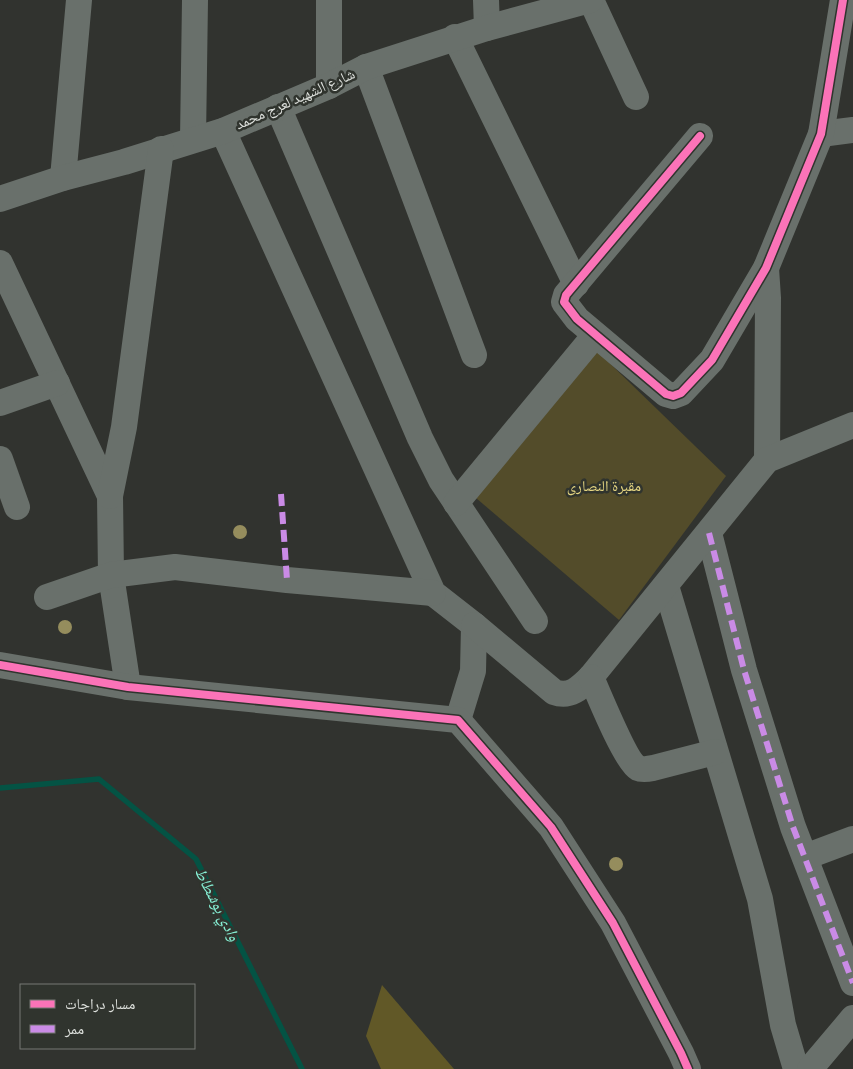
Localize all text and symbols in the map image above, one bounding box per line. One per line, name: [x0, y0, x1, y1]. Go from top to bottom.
street label: شارع الشهيد لعرج محمد: [232, 65, 358, 134]
park label: مقبرة النصارى: [567, 477, 641, 496]
water label: وادي بوشطاط: [188, 864, 244, 946]
legend: [20, 984, 195, 1049]
text: مسار دراجات: [65, 995, 135, 1013]
text: ممر: [64, 1020, 84, 1038]

